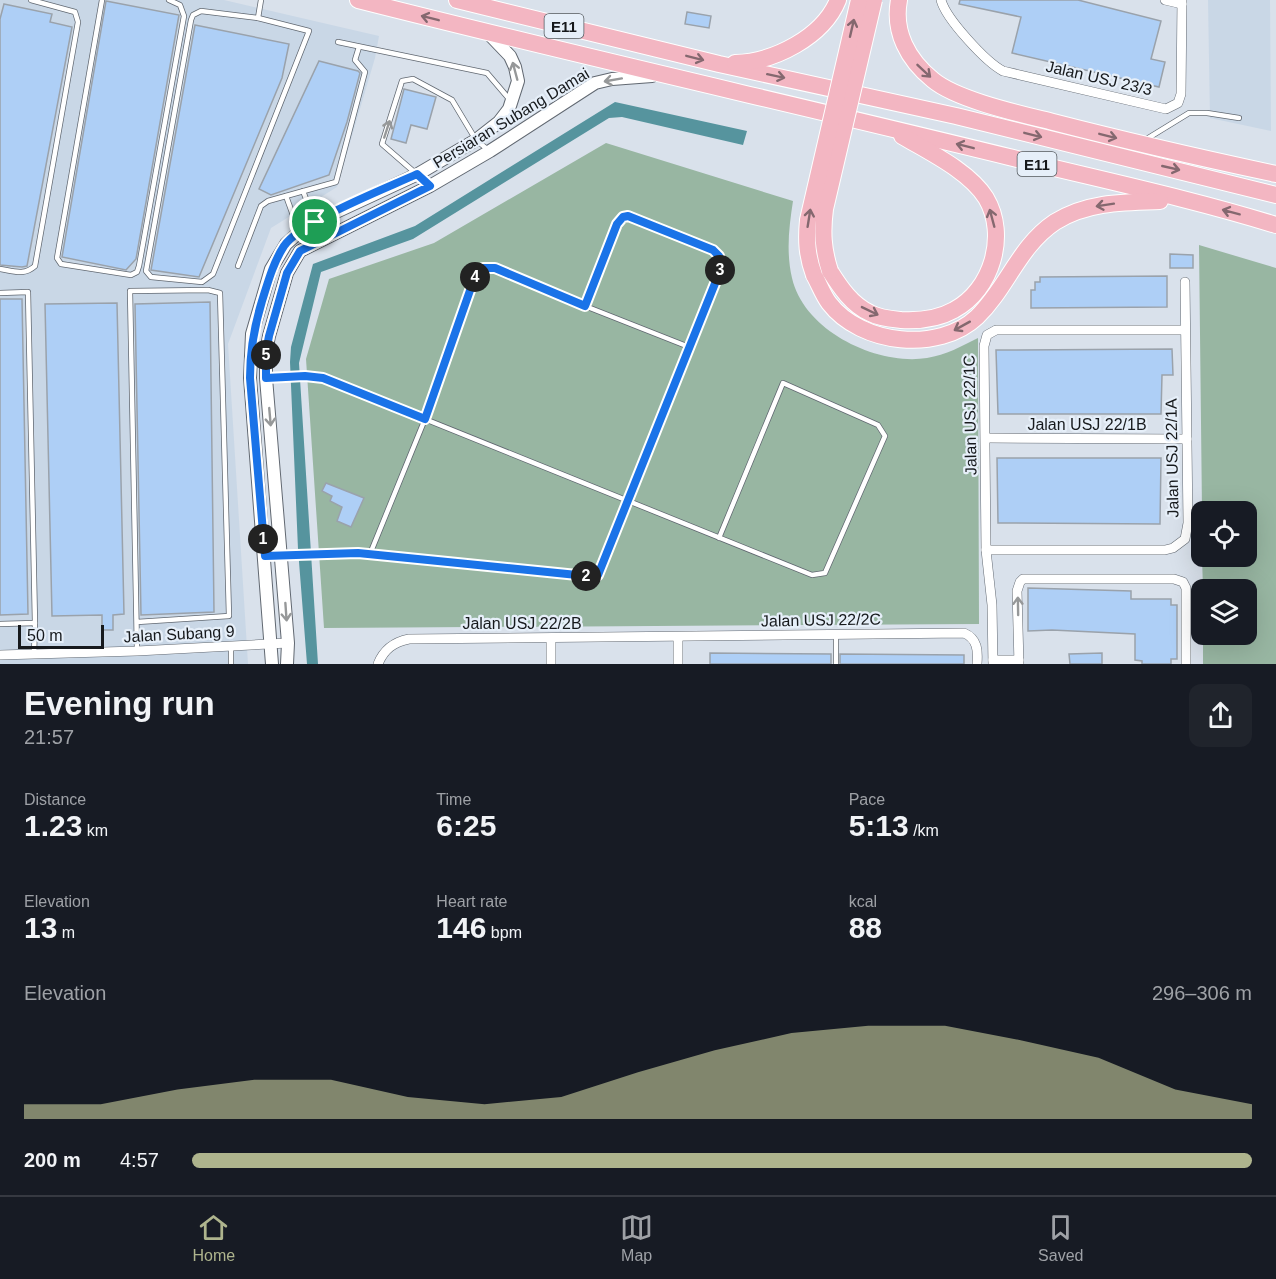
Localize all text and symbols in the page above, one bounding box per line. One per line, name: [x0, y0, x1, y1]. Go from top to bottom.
one-way arrow: [421, 12, 440, 24]
road number: E11: [544, 14, 584, 38]
one-way arrow: [847, 19, 858, 38]
one-way arrow: [685, 53, 704, 65]
street label: Jalan USJ 23/3: [1044, 58, 1154, 99]
one-way arrow: [509, 62, 520, 81]
one-way arrow: [916, 64, 931, 79]
street label: Persiaran Subang Damai: [430, 65, 592, 171]
one-way arrow: [766, 71, 785, 83]
one-way arrow: [603, 74, 623, 85]
one-way arrow: [382, 120, 393, 139]
one-way arrow: [1024, 129, 1043, 141]
one-way arrow: [1098, 130, 1117, 142]
one-way arrow: [956, 140, 975, 152]
road number: E11: [1018, 152, 1056, 176]
one-way arrow: [1161, 162, 1180, 174]
pin: [289, 196, 340, 247]
one-way arrow: [1096, 199, 1116, 210]
icon: arrive: [298, 205, 331, 238]
one-way arrow: [1221, 206, 1240, 218]
one-way arrow: [803, 209, 814, 229]
one-way arrow: [986, 209, 998, 228]
pin: 3: [705, 255, 735, 285]
text: 3: [716, 261, 724, 278]
pin: 4: [460, 262, 490, 292]
text: 4: [471, 268, 479, 285]
one-way arrow: [861, 306, 879, 318]
one-way arrow: [954, 320, 971, 332]
pin: 5: [251, 340, 281, 370]
text: 5: [262, 346, 270, 363]
street label: Jalan USJ 22/1C: [960, 355, 980, 475]
street label: Jalan USJ 22/1A: [1162, 398, 1182, 518]
one-way arrow: [265, 407, 276, 427]
street label: Jalan USJ 22/1B: [1027, 416, 1147, 433]
map controls: [1191, 501, 1257, 645]
button: locate: [1191, 501, 1257, 567]
pin: 1: [248, 524, 278, 554]
text: 1: [259, 530, 267, 547]
pin: 2: [571, 561, 601, 591]
text: 2: [582, 567, 590, 584]
button: layers: [1191, 579, 1257, 645]
one-way arrow: [1012, 596, 1024, 616]
one-way arrow: [280, 601, 291, 621]
street label: Jalan USJ 22/2C: [761, 610, 881, 630]
street label: Jalan USJ 22/2B: [462, 615, 582, 632]
scale bar: [18, 622, 104, 650]
street label: Jalan Subang 9: [123, 623, 235, 645]
text: 50 m: [27, 627, 63, 644]
button: share: [1189, 684, 1252, 747]
text: Evening run: [24, 685, 215, 722]
text: 21:57: [24, 726, 74, 748]
text: Distance: [24, 791, 86, 808]
text: Time: [436, 791, 471, 808]
text: Pace: [849, 791, 885, 808]
text: 1.23: [24, 809, 82, 842]
text: 6:25: [436, 809, 496, 842]
text: 5:13: [849, 809, 909, 842]
text: km: [82, 822, 108, 839]
text: /km: [909, 822, 939, 839]
text: Elevation: [24, 893, 90, 910]
text: Heart rate: [436, 893, 507, 910]
text: kcal: [849, 893, 877, 910]
text: 13: [24, 911, 57, 944]
text: 146: [436, 911, 486, 944]
text: 88: [849, 911, 882, 944]
text: m: [57, 924, 75, 941]
text: bpm: [486, 924, 522, 941]
text: Elevation: [24, 982, 106, 1004]
text: 296–306 m: [1152, 982, 1252, 1004]
text: 200 m: [24, 1149, 81, 1171]
text: 4:57: [120, 1149, 159, 1171]
tab: Home: [192, 1211, 235, 1265]
tab: Map: [620, 1211, 653, 1265]
tab: Saved: [1038, 1211, 1083, 1265]

